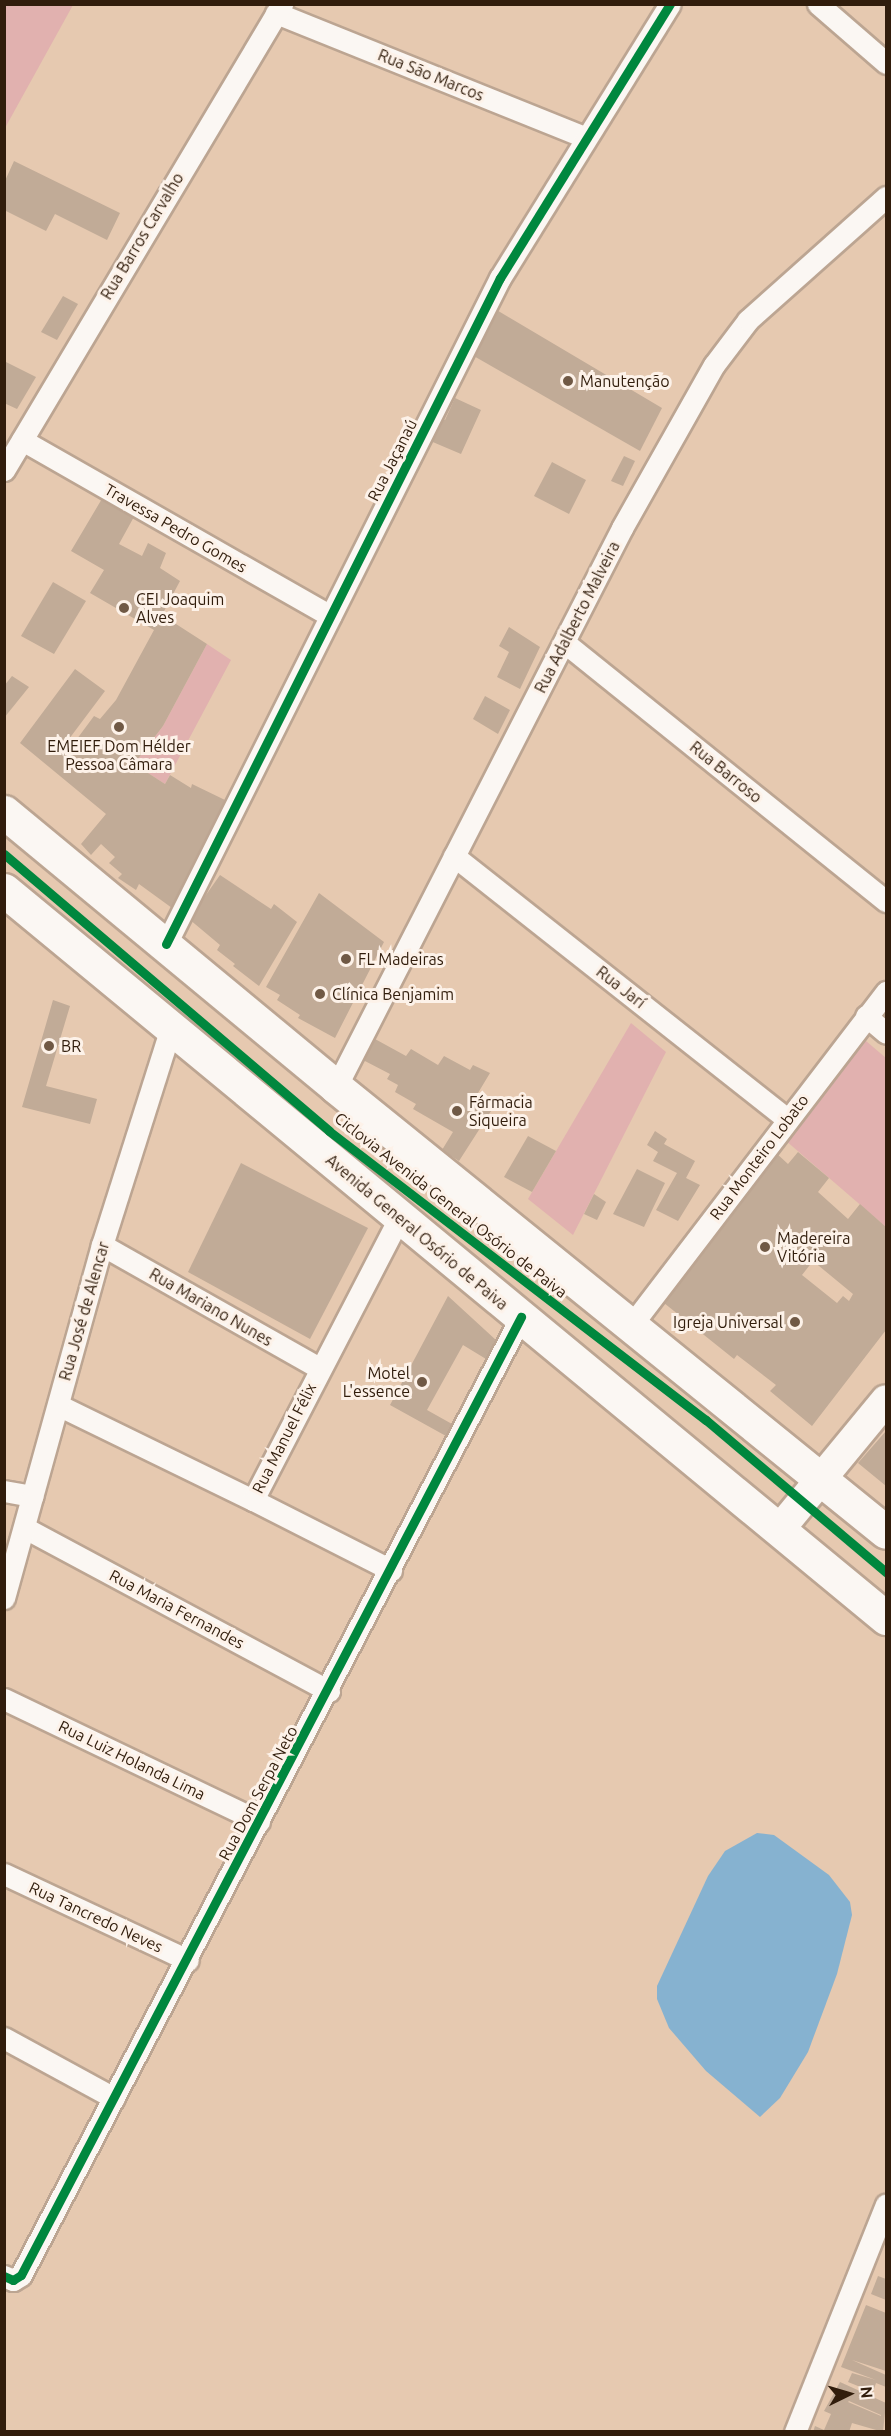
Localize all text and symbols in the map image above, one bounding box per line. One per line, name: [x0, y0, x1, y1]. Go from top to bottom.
street label: Rua São Marcos: [375, 45, 487, 105]
street label: Rua Barros Carvalho: [97, 169, 187, 303]
place label: Manutenção: [580, 371, 670, 391]
marker: Manutenção: [561, 374, 575, 388]
street label: Rua Jaçanaú: [363, 416, 421, 504]
street label: Travessa Pedro Gomes: [101, 479, 251, 577]
street label: Rua Adalberto Malveira: [530, 538, 624, 696]
place label: CEI Joaquim Alves: [136, 589, 224, 627]
marker: CEI Joaquim Alves: [117, 601, 131, 615]
marker: EMEIEF Dom Hélder Pessoa Câmara: [112, 720, 126, 734]
place label: EMEIEF Dom Hélder Pessoa Câmara: [47, 736, 191, 774]
street label: Rua Barroso: [686, 737, 766, 807]
place label: FL Madeiras: [358, 949, 444, 969]
marker: FL Madeiras: [339, 952, 353, 966]
street label: Rua Jarí: [593, 962, 649, 1012]
place label: Clínica Benjamim: [332, 984, 454, 1004]
marker: Clínica Benjamim: [313, 987, 327, 1001]
place label: BR: [61, 1036, 81, 1056]
marker: BR: [42, 1039, 56, 1053]
street label: Rua Monteiro Lobato: [706, 1090, 812, 1224]
place label: Fármacia Siqueira: [469, 1092, 533, 1130]
marker: Fármacia Siqueira: [450, 1104, 464, 1118]
street label: Ciclovia Avenida General Osório de Paiva: [331, 1108, 571, 1302]
street label: Avenida General Osório de Paiva: [322, 1150, 512, 1314]
place label: Madereira Vitória: [777, 1228, 850, 1266]
street label: Rua José de Alencar: [55, 1239, 113, 1383]
marker: Madereira Vitória: [758, 1240, 772, 1254]
street label: Rua Mariano Nunes: [146, 1264, 276, 1350]
place label: Igreja Universal: [673, 1312, 783, 1332]
marker: Igreja Universal: [788, 1315, 802, 1329]
place label: Motel L'essence: [343, 1363, 410, 1401]
marker: Motel L'essence: [415, 1375, 429, 1389]
street label: Rua Manuel Félix: [248, 1380, 320, 1496]
street label: Rua Maria Fernandes: [106, 1565, 248, 1653]
street label: Rua Luiz Holanda Lima: [56, 1716, 208, 1804]
street label: Rua Dom Serpa Neto: [214, 1722, 302, 1864]
street label: Rua Tancredo Neves: [26, 1878, 166, 1956]
north arrow: [819, 2364, 879, 2424]
text: N: [857, 2386, 876, 2399]

